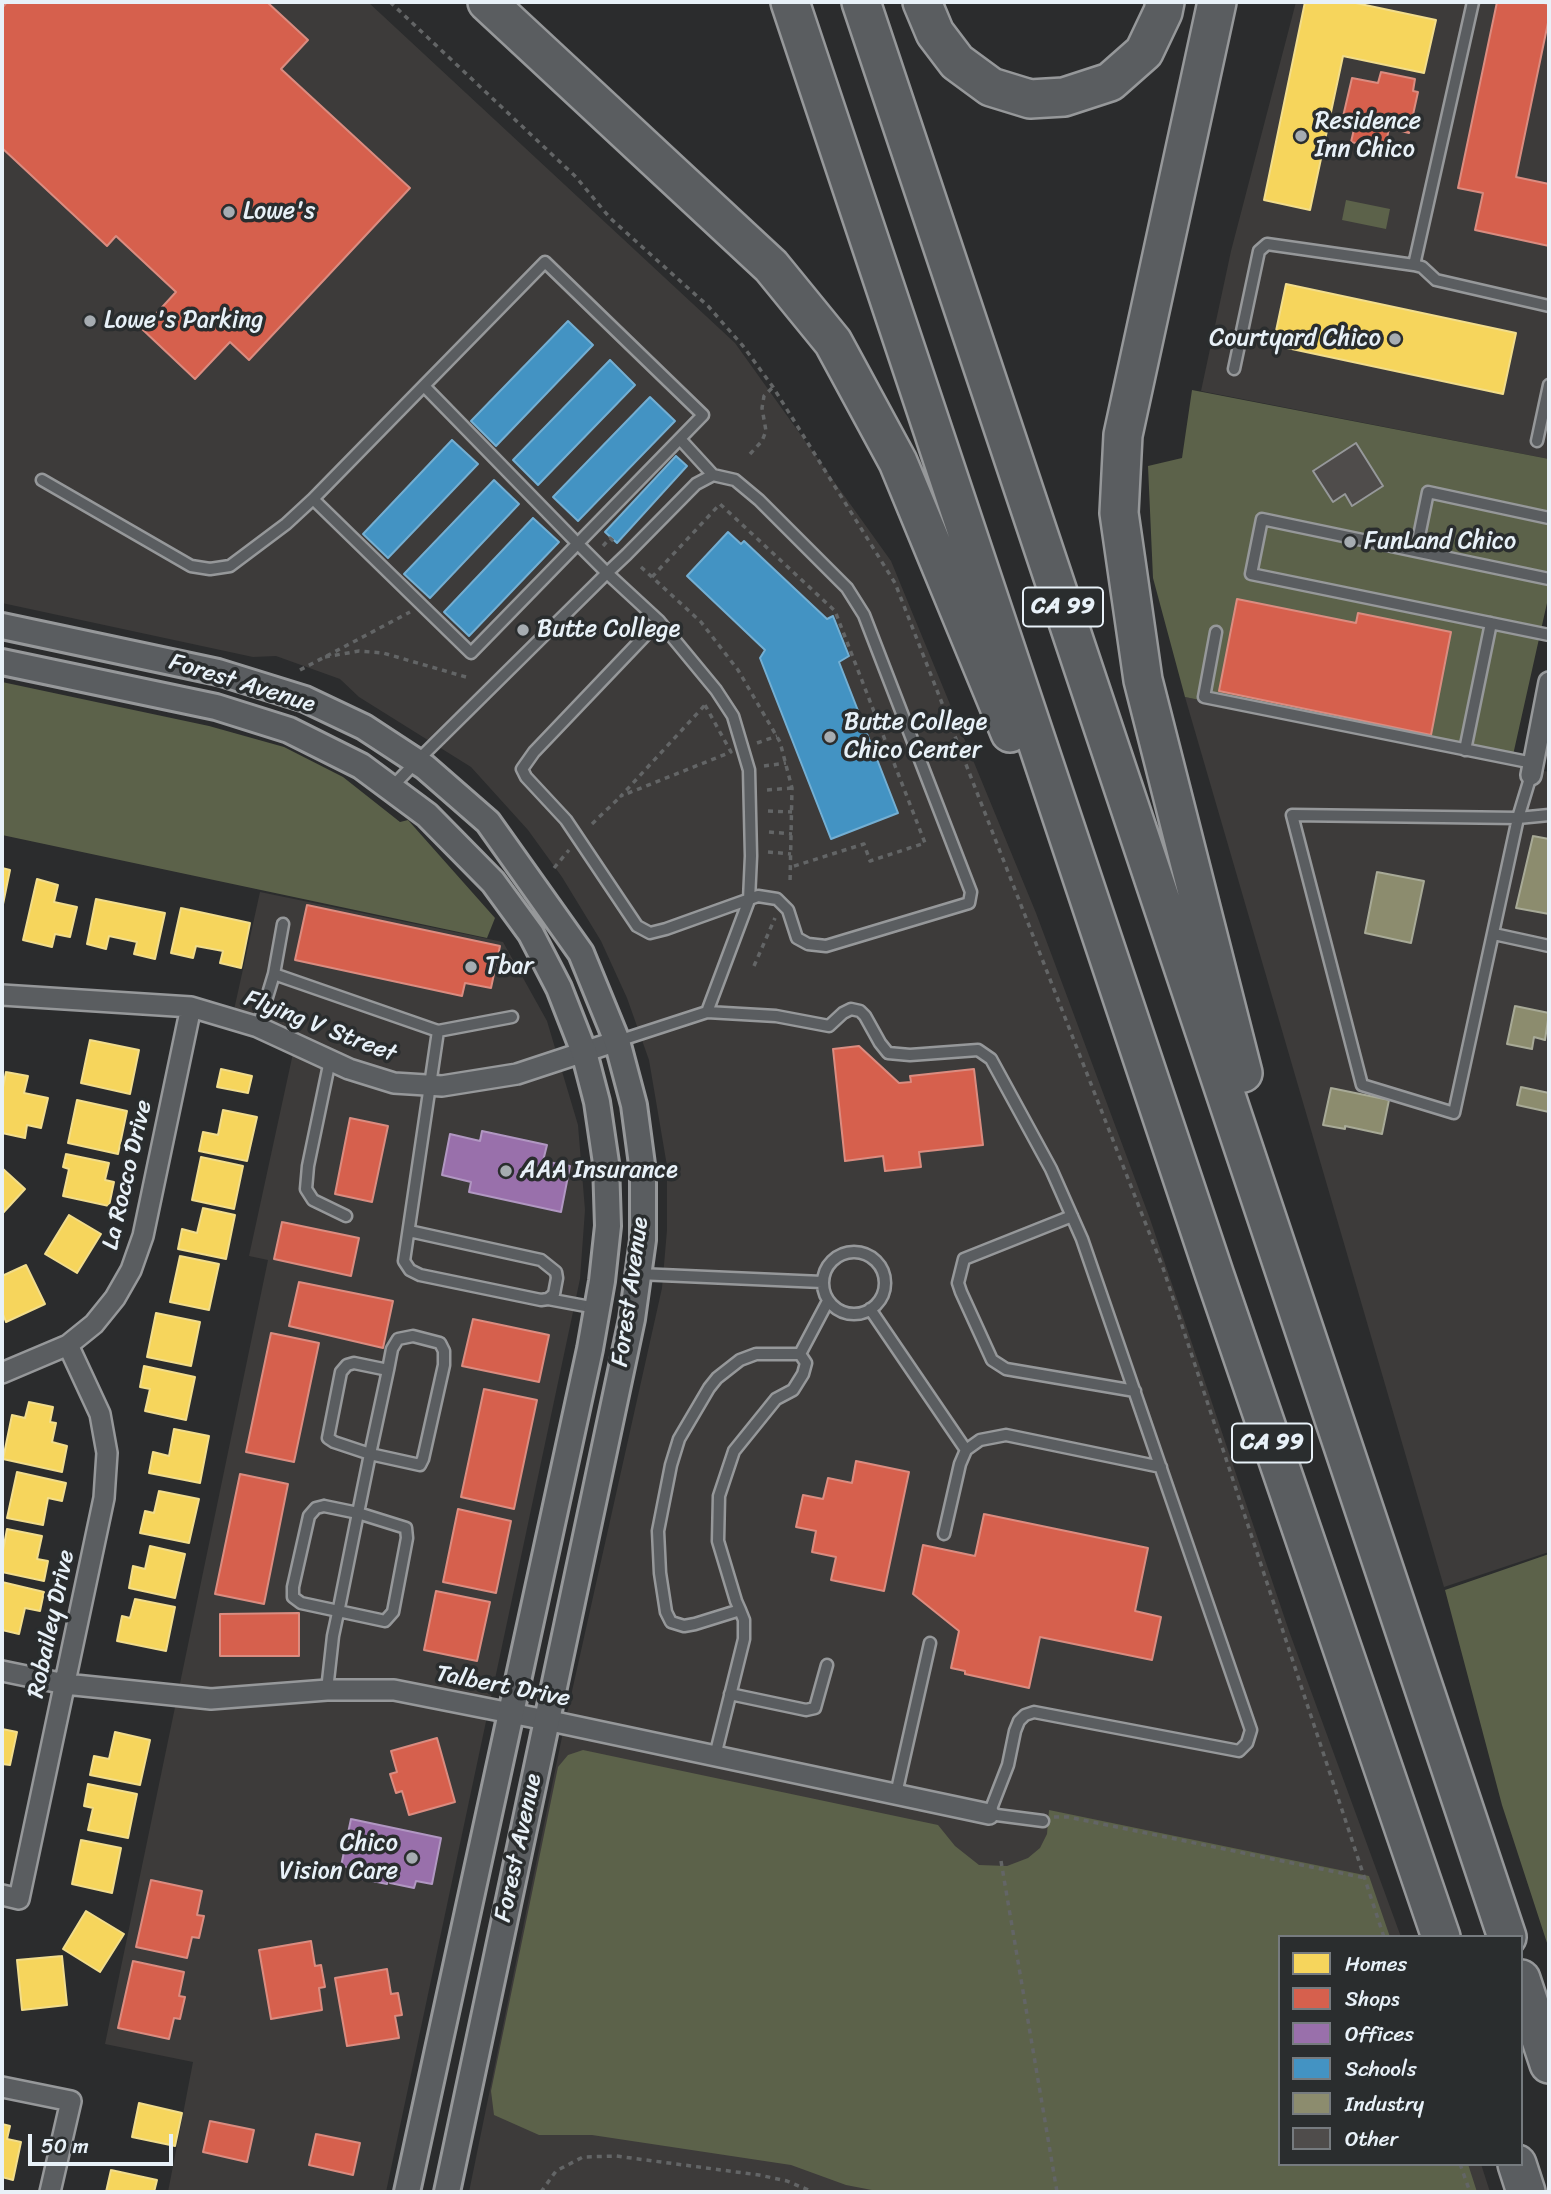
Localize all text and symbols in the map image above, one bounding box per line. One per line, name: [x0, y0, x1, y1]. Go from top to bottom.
place label: Residence Inn Chico: [1315, 108, 1421, 164]
marker: Residence Inn Chico: [1293, 128, 1309, 144]
place label: Lowe's: [243, 198, 315, 226]
marker: Lowe's: [221, 204, 237, 220]
place label: Lowe's Parking: [104, 307, 263, 335]
marker: Lowe's Parking: [82, 313, 98, 329]
place label: Courtyard Chico: [1209, 325, 1381, 353]
marker: Courtyard Chico: [1387, 331, 1403, 347]
place label: FunLand Chico: [1364, 528, 1516, 556]
marker: FunLand Chico: [1342, 534, 1358, 550]
road number: CA 99: [1023, 587, 1103, 626]
place label: Butte College: [537, 616, 680, 644]
marker: Butte College: [515, 622, 531, 638]
street label: Forest Avenue: [166, 648, 318, 720]
place label: Butte College Chico Center: [844, 709, 987, 765]
marker: Butte College Chico Center: [822, 729, 838, 745]
place label: Tbar: [485, 953, 533, 981]
marker: Tbar: [463, 959, 479, 975]
street label: Flying V Street: [240, 985, 400, 1069]
street label: La Rocco Drive: [97, 1097, 159, 1253]
place label: AAA Insurance: [520, 1157, 678, 1185]
marker: AAA Insurance: [498, 1163, 514, 1179]
street label: Forest Avenue: [606, 1215, 656, 1369]
road number: CA 99: [1232, 1424, 1312, 1462]
street label: Robailey Drive: [22, 1547, 82, 1701]
street label: Talbert Drive: [433, 1660, 573, 1714]
street label: Forest Avenue: [489, 1771, 549, 1925]
place label: Chico Vision Care: [279, 1830, 398, 1886]
marker: Chico Vision Care: [404, 1850, 420, 1866]
legend: [1278, 1935, 1523, 2166]
text: Homes: [1345, 1945, 1407, 1983]
text: Shops: [1345, 1980, 1400, 2018]
text: Offices: [1345, 2015, 1414, 2053]
text: Schools: [1345, 2050, 1417, 2088]
text: Industry: [1345, 2085, 1424, 2123]
scale bar: [32, 2120, 177, 2164]
text: Other: [1345, 2120, 1398, 2158]
text: 50 m: [41, 2127, 89, 2165]

